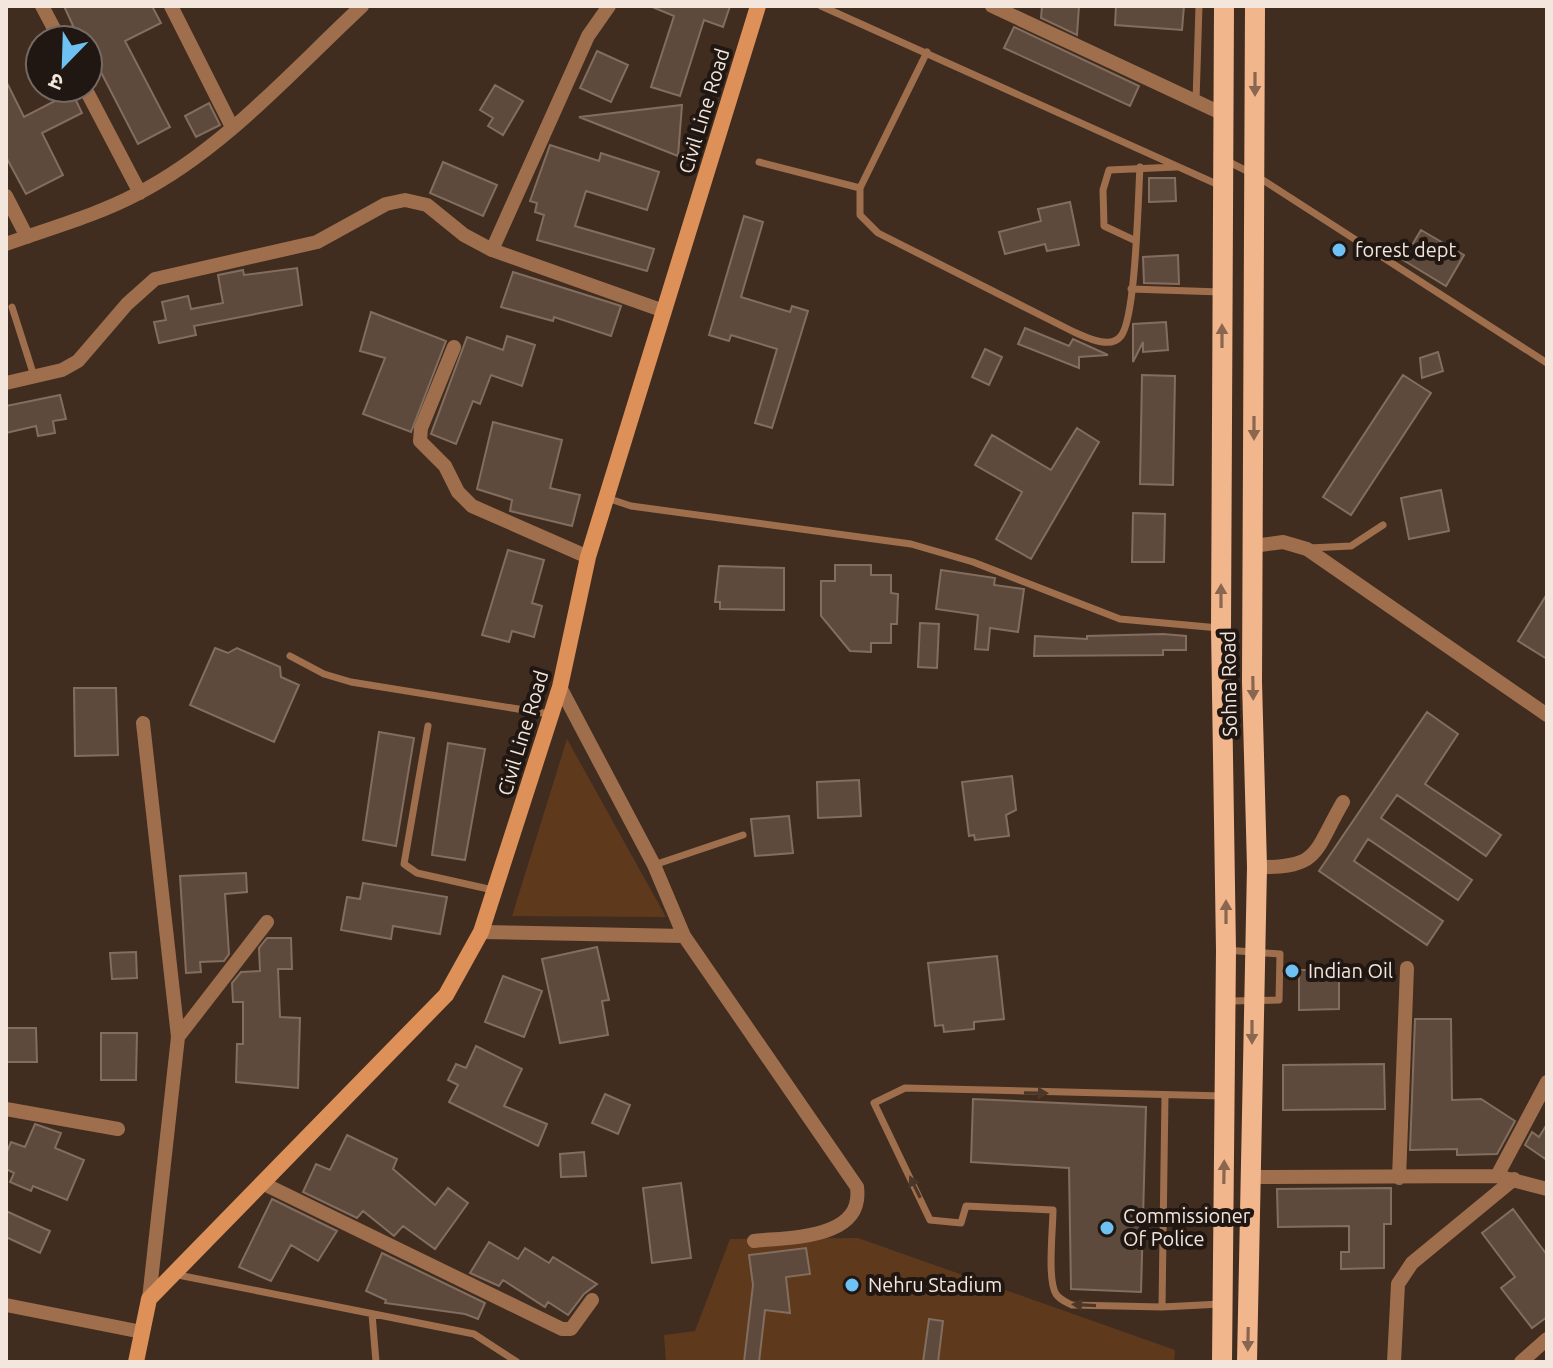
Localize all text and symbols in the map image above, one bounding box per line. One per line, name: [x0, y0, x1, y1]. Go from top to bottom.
north arrow: [24, 24, 104, 104]
street label: Civil Line Road: [674, 45, 733, 176]
text: उ: [44, 68, 67, 97]
one-way arrow: [1249, 72, 1261, 97]
place label: forest dept: [1355, 238, 1456, 261]
marker: forest dept: [1330, 241, 1348, 259]
one-way arrow: [1216, 323, 1228, 348]
one-way arrow: [1248, 416, 1260, 441]
one-way arrow: [1215, 583, 1227, 608]
street label: Sohna Road: [1216, 631, 1241, 737]
street label: Civil Line Road: [493, 667, 552, 798]
one-way arrow: [1246, 676, 1259, 701]
one-way arrow: [1220, 899, 1232, 924]
place label: Indian Oil: [1308, 959, 1393, 982]
marker: Indian Oil: [1283, 962, 1301, 980]
one-way arrow: [1246, 1020, 1259, 1045]
one-way arrow: [1024, 1086, 1049, 1099]
one-way arrow: [1218, 1159, 1230, 1184]
one-way arrow: [908, 1176, 921, 1199]
place label: Commissioner Of Police: [1123, 1204, 1251, 1250]
marker: Commissioner Of Police: [1098, 1219, 1116, 1237]
place label: Nehru Stadium: [868, 1273, 1002, 1296]
marker: Nehru Stadium: [843, 1276, 861, 1294]
one-way arrow: [1071, 1298, 1096, 1311]
one-way arrow: [1242, 1327, 1254, 1352]

